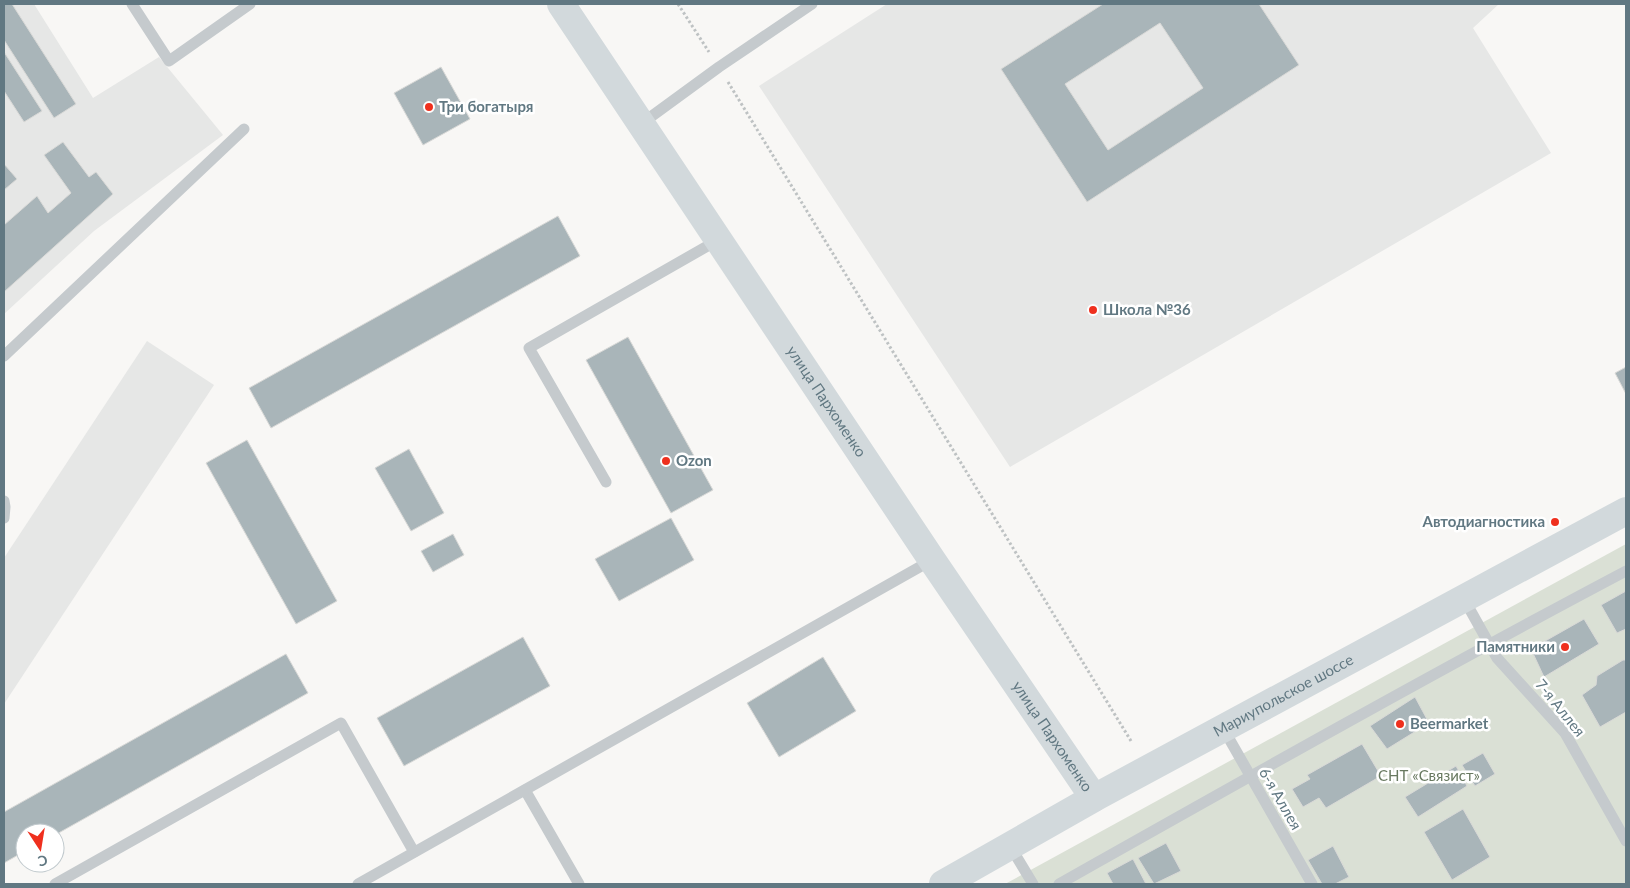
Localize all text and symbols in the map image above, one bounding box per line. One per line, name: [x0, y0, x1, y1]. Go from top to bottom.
place label: Три богатыря: [439, 97, 533, 115]
marker: Три богатыря: [423, 101, 435, 113]
place label: Школа №36: [1103, 300, 1191, 318]
marker: Школа №36: [1087, 304, 1099, 316]
street label: улица Пархоменко: [784, 342, 871, 460]
place label: Ozon: [676, 451, 712, 469]
marker: Ozon: [660, 455, 672, 467]
place label: Автодиагностика: [1422, 512, 1545, 530]
marker: Автодиагностика: [1549, 516, 1561, 528]
place label: Памятники: [1476, 637, 1555, 655]
marker: Памятники: [1559, 641, 1571, 653]
street label: Мариупольское шоссе: [1210, 650, 1356, 740]
street label: 7-я Аллея: [1532, 675, 1589, 740]
street label: улица Пархоменко: [1009, 677, 1097, 795]
place label: Beermarket: [1410, 714, 1489, 732]
marker: Beermarket: [1394, 718, 1406, 730]
street label: 6-я Аллея: [1256, 764, 1306, 833]
park label: СНТ «Связист»: [1378, 766, 1480, 784]
north arrow: [15, 823, 65, 873]
text: С: [36, 852, 49, 871]

